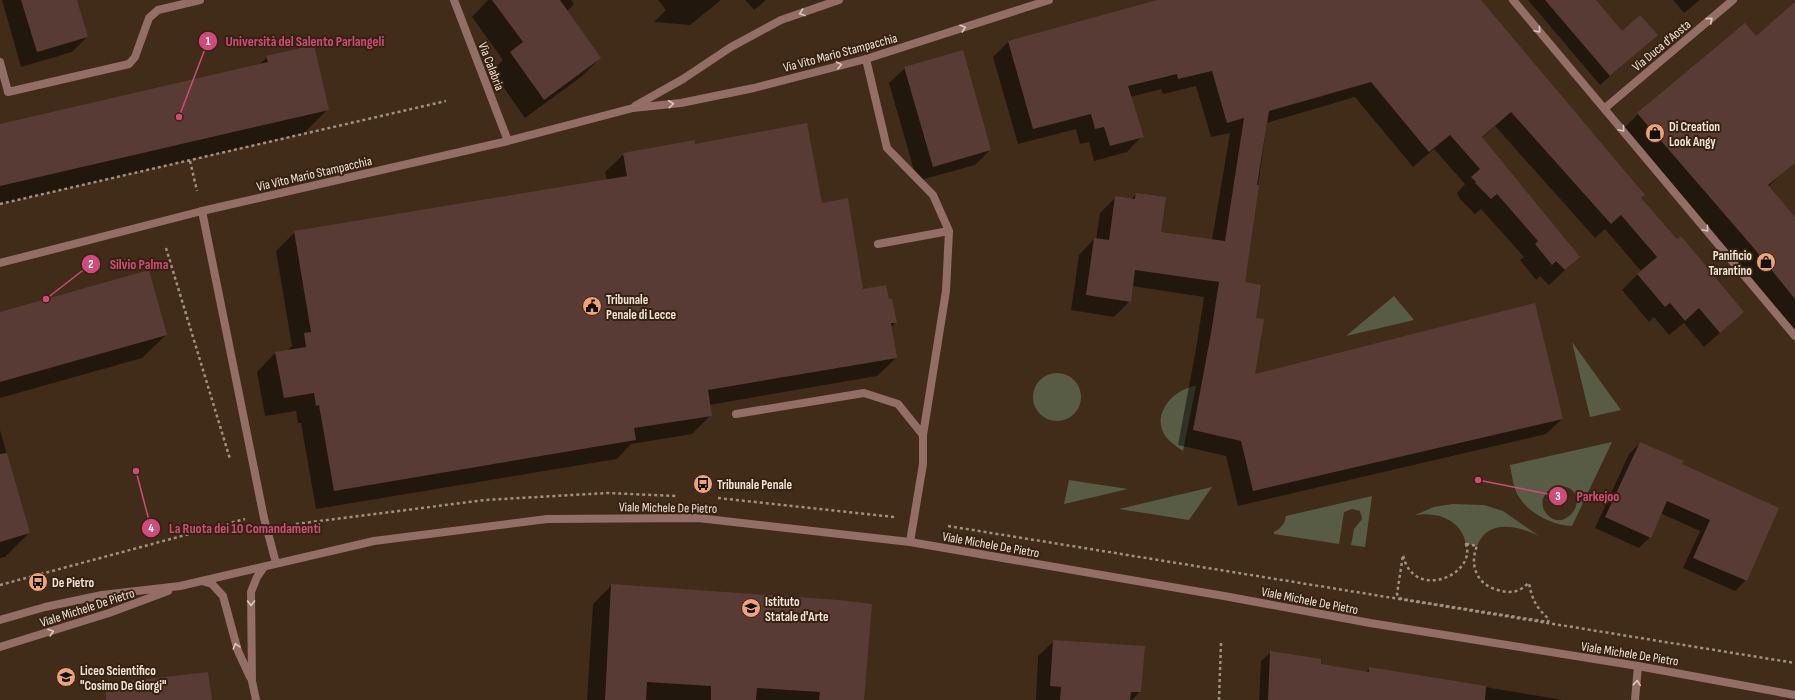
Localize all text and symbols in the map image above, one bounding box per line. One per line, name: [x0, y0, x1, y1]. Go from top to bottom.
one-way arrow: [799, 8, 806, 16]
street label: Via Duca d'Aosta: [1629, 17, 1694, 75]
one-way arrow: [1705, 17, 1712, 24]
one-way arrow: [960, 24, 967, 33]
one-way arrow: [1534, 25, 1541, 32]
callout: Università del Salento Parlangeli: [198, 28, 393, 54]
street label: Via Vito Mario Stampacchia: [781, 30, 899, 76]
text: Università del Salento Parlangeli: [226, 33, 385, 50]
text: 1: [206, 34, 211, 49]
street label: Via Calabria: [475, 40, 508, 93]
one-way arrow: [836, 62, 842, 70]
one-way arrow: [668, 100, 674, 109]
place label: Di Creation Look Angy: [1669, 119, 1720, 150]
shop icon: Di Creation Look Angy: [1644, 122, 1666, 144]
one-way arrow: [1618, 124, 1625, 132]
street label: Via Vito Mario Stampacchia: [255, 153, 373, 195]
one-way arrow: [1701, 224, 1708, 231]
place label: Panificio Tarantino: [1708, 248, 1752, 279]
callout: Silvio Palma: [81, 251, 176, 277]
shop icon: Panificio Tarantino: [1755, 251, 1777, 273]
text: Silvio Palma: [110, 256, 169, 273]
text: 2: [88, 257, 94, 272]
place label: Tribunale Penale di Lecce: [606, 292, 677, 323]
public building icon: Tribunale Penale di Lecce: [581, 295, 603, 317]
bus stop icon: Tribunale Penale: [692, 473, 714, 495]
place label: Tribunale Penale: [717, 477, 792, 493]
callout: Parkejoo: [1548, 483, 1627, 509]
text: Parkejoo: [1577, 488, 1619, 505]
text: 3: [1555, 489, 1561, 504]
street label: Viale Michele De Pietro: [619, 499, 717, 517]
callout: La Ruota dei 10 Comandamenti: [141, 515, 329, 541]
text: La Ruota dei 10 Comandamenti: [169, 520, 321, 537]
text: 4: [148, 521, 154, 536]
street label: Viale Michele De Pietro: [941, 529, 1041, 561]
bus stop icon: De Pietro: [27, 571, 49, 593]
place label: De Pietro: [52, 575, 95, 591]
street label: Viale Michele De Pietro: [1260, 584, 1360, 618]
street label: Viale Michele De Pietro: [38, 585, 137, 631]
place label: Istituto Statale d'Arte: [765, 594, 829, 625]
school or university icon: Istituto Statale d'Arte: [740, 597, 762, 619]
one-way arrow: [247, 600, 255, 606]
one-way arrow: [47, 628, 54, 636]
street label: Viale Michele De Pietro: [1580, 638, 1680, 670]
one-way arrow: [232, 642, 241, 649]
place label: Liceo Scientifico "Cosimo De Giorgi": [80, 663, 166, 694]
school or university icon: Liceo Scientifico "Cosimo De Giorgi": [55, 666, 77, 688]
one-way arrow: [1632, 680, 1641, 686]

